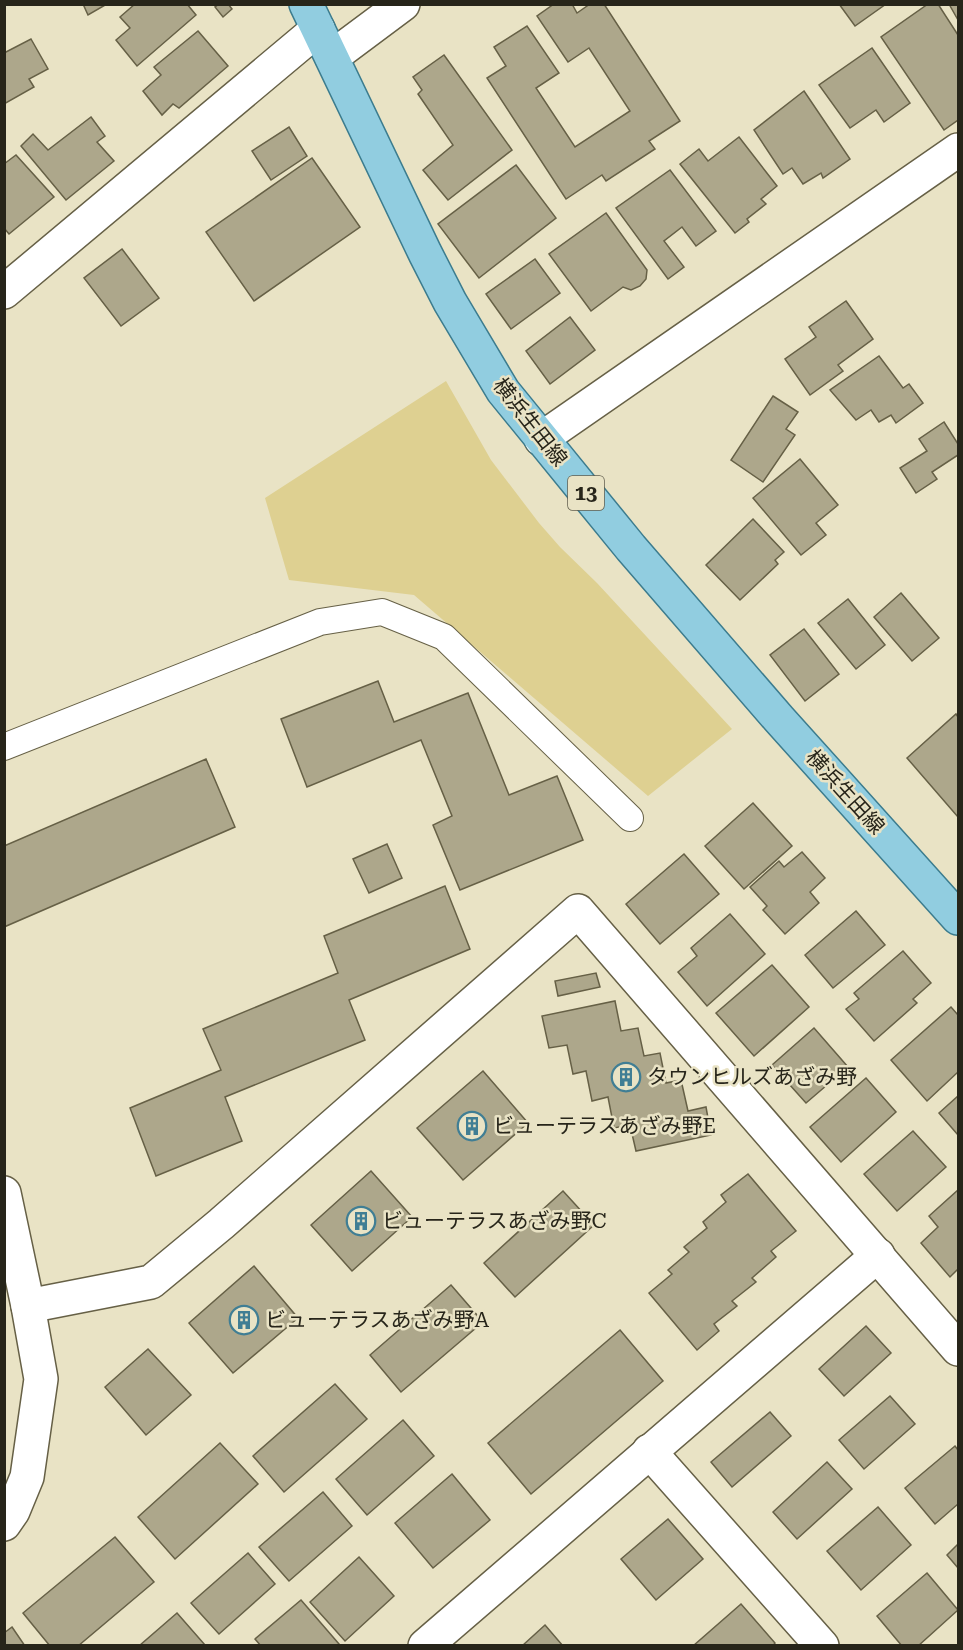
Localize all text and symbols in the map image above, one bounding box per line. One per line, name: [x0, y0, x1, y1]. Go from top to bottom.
street label: 横浜生田線: [488, 373, 572, 471]
road number: 13: [568, 476, 604, 510]
street label: 横浜生田線: [801, 745, 889, 839]
building icon: タウンヒルズあざみ野: [610, 1061, 642, 1093]
place label: タウンヒルズあざみ野: [647, 1065, 857, 1089]
building icon: ビューテラスあざみ野E: [456, 1110, 488, 1142]
place label: ビューテラスあざみ野E: [493, 1114, 716, 1138]
building icon: ビューテラスあざみ野C: [345, 1205, 377, 1237]
place label: ビューテラスあざみ野C: [382, 1209, 607, 1233]
building icon: ビューテラスあざみ野A: [228, 1304, 260, 1336]
place label: ビューテラスあざみ野A: [265, 1308, 490, 1332]

